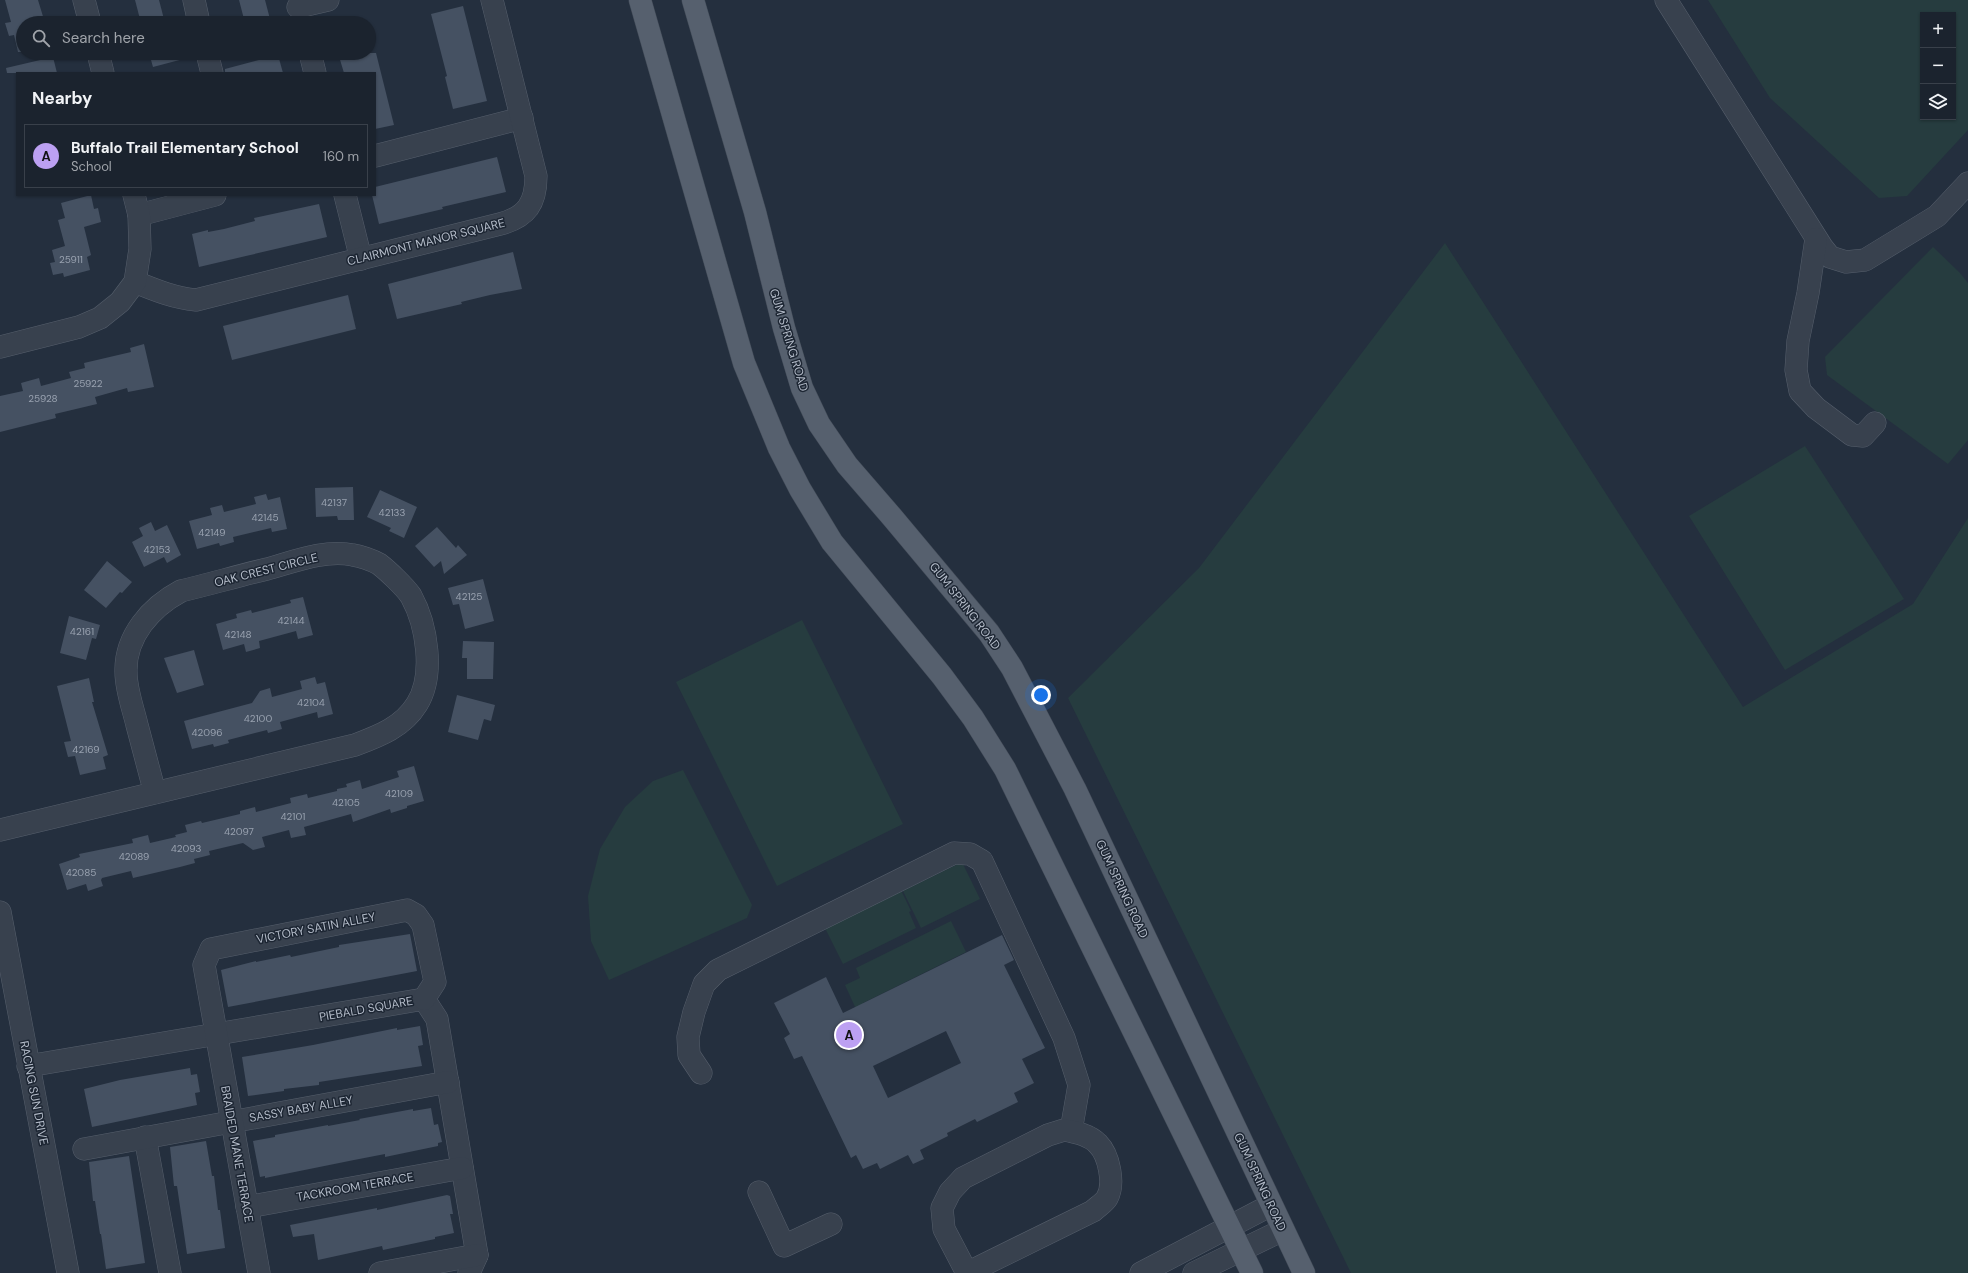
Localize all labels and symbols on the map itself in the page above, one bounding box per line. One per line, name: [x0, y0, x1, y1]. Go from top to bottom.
street label: CLAIRMONT MANOR SQUARE: [345, 215, 507, 269]
house number: 25911: [59, 253, 83, 266]
street label: GUM SPRING ROAD: [766, 287, 812, 393]
house number: 25922: [73, 377, 103, 390]
house number: 25928: [28, 392, 58, 405]
house number: 42137: [321, 496, 347, 509]
house number: 42133: [379, 506, 405, 519]
house number: 42145: [251, 511, 279, 524]
house number: 42149: [198, 526, 226, 539]
house number: 42153: [144, 543, 171, 556]
street label: OAK CREST CIRCLE: [212, 549, 320, 591]
street label: GUM SPRING ROAD: [926, 559, 1004, 653]
house number: 42125: [456, 590, 482, 603]
house number: 42144: [277, 614, 305, 627]
house number: 42161: [70, 625, 94, 638]
house number: 42148: [224, 628, 252, 641]
your location: [1031, 685, 1051, 705]
house number: 42104: [297, 696, 325, 709]
house number: 42100: [244, 712, 272, 725]
house number: 42096: [191, 726, 223, 739]
house number: 42169: [72, 743, 100, 756]
house number: 42109: [385, 787, 413, 800]
house number: 42105: [332, 796, 360, 809]
house number: 42101: [281, 810, 305, 823]
house number: 42097: [224, 825, 254, 838]
street label: GUM SPRING ROAD: [1092, 837, 1152, 941]
house number: 42093: [171, 842, 201, 855]
house number: 42089: [119, 850, 149, 863]
house number: 42085: [66, 866, 96, 879]
street label: VICTORY SATIN ALLEY: [255, 909, 377, 947]
street label: PIEBALD SQUARE: [318, 993, 414, 1025]
pin: A: [836, 1020, 862, 1050]
street label: RACING SUN DRIVE: [16, 1039, 52, 1147]
street label: BRAIDED MANE TERRACE: [217, 1084, 257, 1224]
street label: SASSY BABY ALLEY: [248, 1092, 354, 1126]
street label: GUM SPRING ROAD: [1230, 1130, 1290, 1234]
street label: TACKROOM TERRACE: [295, 1169, 415, 1205]

